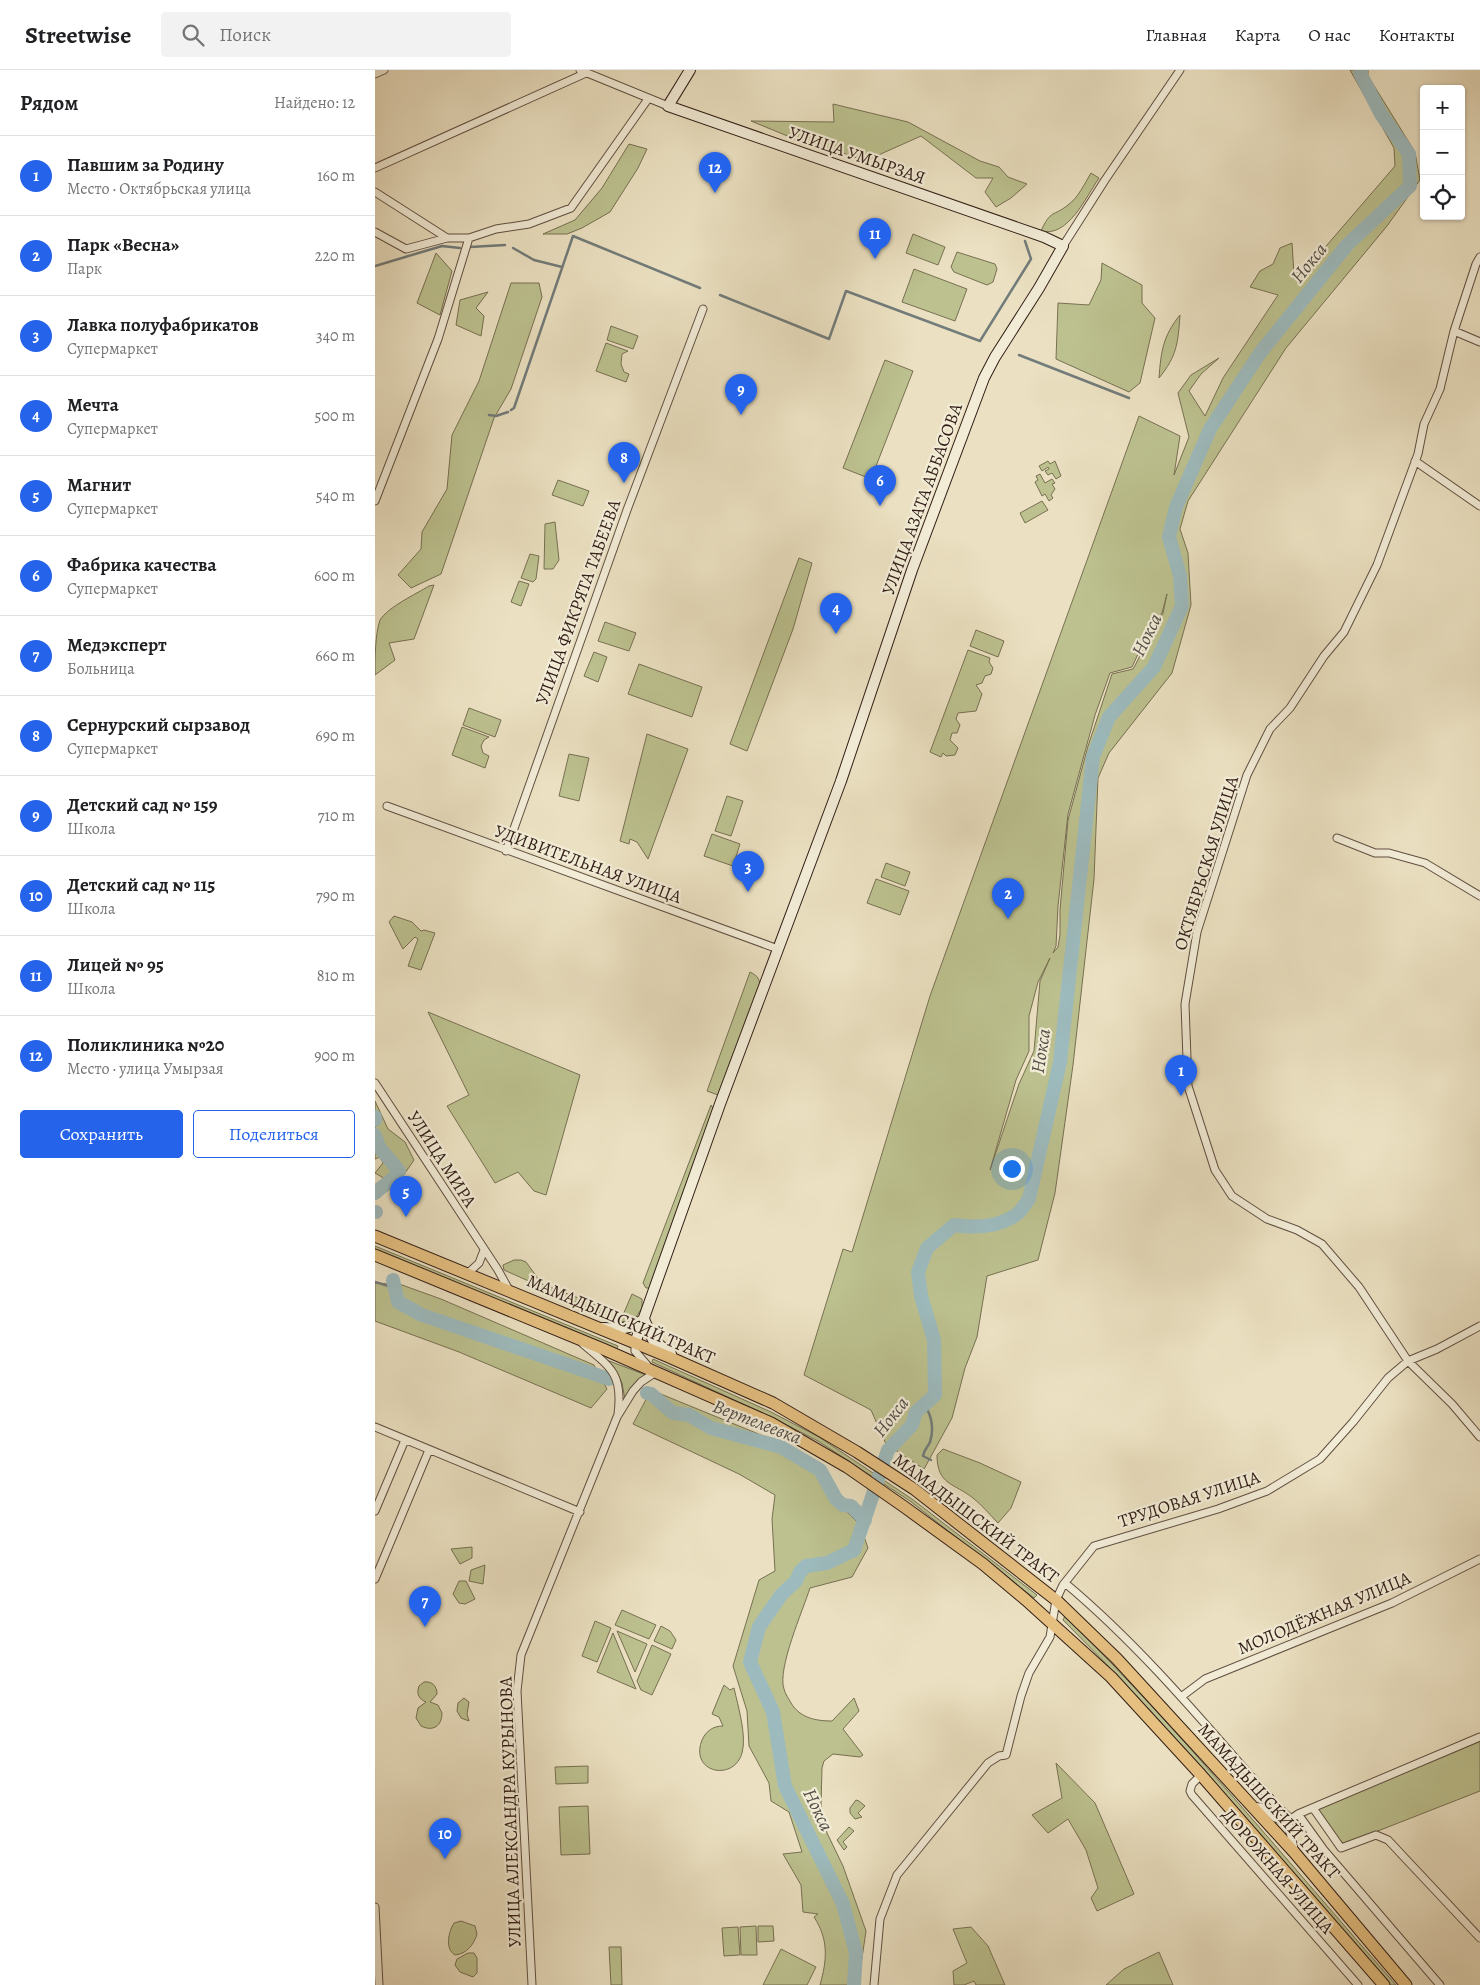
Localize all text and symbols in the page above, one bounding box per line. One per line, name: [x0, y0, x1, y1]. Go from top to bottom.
search box: [161, 12, 511, 57]
text: Streetwise: [25, 19, 131, 51]
icon: search: [179, 21, 207, 49]
text: Поиск: [219, 22, 271, 48]
text: Главная: [1146, 23, 1207, 47]
text: Карта: [1235, 23, 1280, 47]
text: О нас: [1308, 23, 1351, 47]
text: Контакты: [1379, 23, 1455, 47]
map controls: [1420, 85, 1465, 220]
button: +: [1420, 85, 1465, 130]
text: Рядом: [20, 89, 78, 117]
text: Найдено: 12: [274, 92, 355, 114]
street label: УЛИЦА УМЫРЗАЯ: [785, 120, 929, 190]
button: −: [1420, 130, 1465, 175]
text: Павшим за Родину: [67, 152, 224, 178]
pin: 12: [699, 152, 731, 193]
text: 1: [33, 165, 39, 187]
text: 160 m: [317, 165, 355, 187]
button: locate: [1420, 175, 1465, 220]
text: Место · Октябрьская улица: [67, 178, 251, 200]
pin: 11: [859, 218, 891, 259]
text: Парк «Весна»: [67, 232, 179, 258]
water label: Нокса: [1285, 237, 1333, 289]
text: 2: [32, 245, 40, 267]
text: 220 m: [315, 245, 355, 267]
text: Парк: [67, 258, 102, 280]
text: Лавка полуфабрикатов: [67, 312, 259, 338]
text: 3: [33, 325, 39, 347]
text: 340 m: [316, 325, 355, 347]
text: Супермаркет: [67, 338, 158, 360]
pin: 9: [725, 374, 757, 415]
text: Мечта: [67, 392, 119, 418]
street label: УЛИЦА АЗАТА АББАСОВА: [876, 399, 968, 598]
text: 4: [32, 405, 40, 427]
text: 500 m: [315, 405, 355, 427]
text: Супермаркет: [67, 418, 158, 440]
pin: 8: [608, 442, 640, 483]
pin: 6: [864, 465, 896, 506]
text: Магнит: [67, 472, 131, 498]
text: 5: [33, 485, 39, 507]
text: 540 m: [316, 485, 355, 507]
street label: УЛИЦА ФИКРЯТА ТАБЕЕВА: [530, 496, 627, 708]
text: Супермаркет: [67, 498, 158, 520]
text: Фабрика качества: [67, 552, 217, 578]
text: 6: [32, 565, 40, 587]
text: 600 m: [314, 565, 355, 587]
text: Супермаркет: [67, 578, 158, 600]
pin: 4: [820, 593, 852, 634]
water label: Нокса: [1126, 609, 1169, 661]
text: Медэксперт: [67, 632, 167, 658]
text: 7: [33, 645, 39, 667]
text: 660 m: [315, 645, 355, 667]
text: Больница: [67, 658, 135, 680]
text: Сернурский сырзавод: [67, 712, 250, 738]
text: 8: [32, 725, 40, 747]
text: 690 m: [315, 725, 355, 747]
text: Супермаркет: [67, 738, 158, 760]
street label: ОКТЯБРЬСКАЯ УЛИЦА: [1168, 772, 1244, 953]
text: Детский сад № 159: [67, 792, 217, 818]
text: 9: [32, 805, 40, 827]
text: 710 m: [318, 805, 355, 827]
text: Школа: [67, 818, 115, 840]
street label: УДИВИТЕЛЬНАЯ УЛИЦА: [491, 819, 685, 909]
pin: 3: [732, 851, 764, 892]
text: Детский сад № 115: [67, 872, 216, 898]
pin: 2: [992, 878, 1024, 919]
text: 10: [29, 885, 43, 907]
text: 790 m: [316, 885, 355, 907]
text: Школа: [67, 898, 115, 920]
text: Лицей № 95: [67, 952, 164, 978]
text: 11: [30, 965, 42, 987]
text: 810 m: [317, 965, 355, 987]
text: Школа: [67, 978, 115, 1000]
water label: Нокса: [1025, 1027, 1057, 1075]
text: Поликлиника №20: [67, 1032, 224, 1058]
text: 12: [29, 1045, 43, 1067]
text: 900 m: [314, 1045, 355, 1067]
pin: 1: [1165, 1055, 1197, 1096]
text: Место · улица Умырзая: [67, 1058, 224, 1080]
street label: УЛИЦА МИРА: [402, 1106, 482, 1212]
button: Сохранить: [20, 1110, 183, 1158]
button: Поделиться: [193, 1110, 355, 1158]
your location: [999, 1156, 1025, 1182]
pin: 5: [390, 1176, 422, 1217]
street label: МАМАДЫШСКИЙ ТРАКТ: [523, 1268, 719, 1370]
water label: Нокса: [867, 1391, 915, 1443]
water label: Вертелеевка: [709, 1393, 805, 1451]
street label: МАМАДЫШСКИЙ ТРАКТ: [888, 1448, 1064, 1589]
street label: ТРУДОВАЯ УЛИЦА: [1115, 1465, 1263, 1533]
street label: МОЛОДЁЖНАЯ УЛИЦА: [1234, 1565, 1415, 1660]
pin: 7: [409, 1586, 441, 1627]
street label: УЛИЦА АЛЕКСАНДРА КУРЫНОВА: [493, 1676, 527, 1948]
street label: МАМАДЫШСКИЙ ТРАКТ: [1192, 1718, 1346, 1884]
water label: Нокса: [797, 1784, 840, 1836]
street label: ДОРОЖНАЯ УЛИЦА: [1217, 1803, 1340, 1939]
pin: 10: [429, 1818, 461, 1859]

